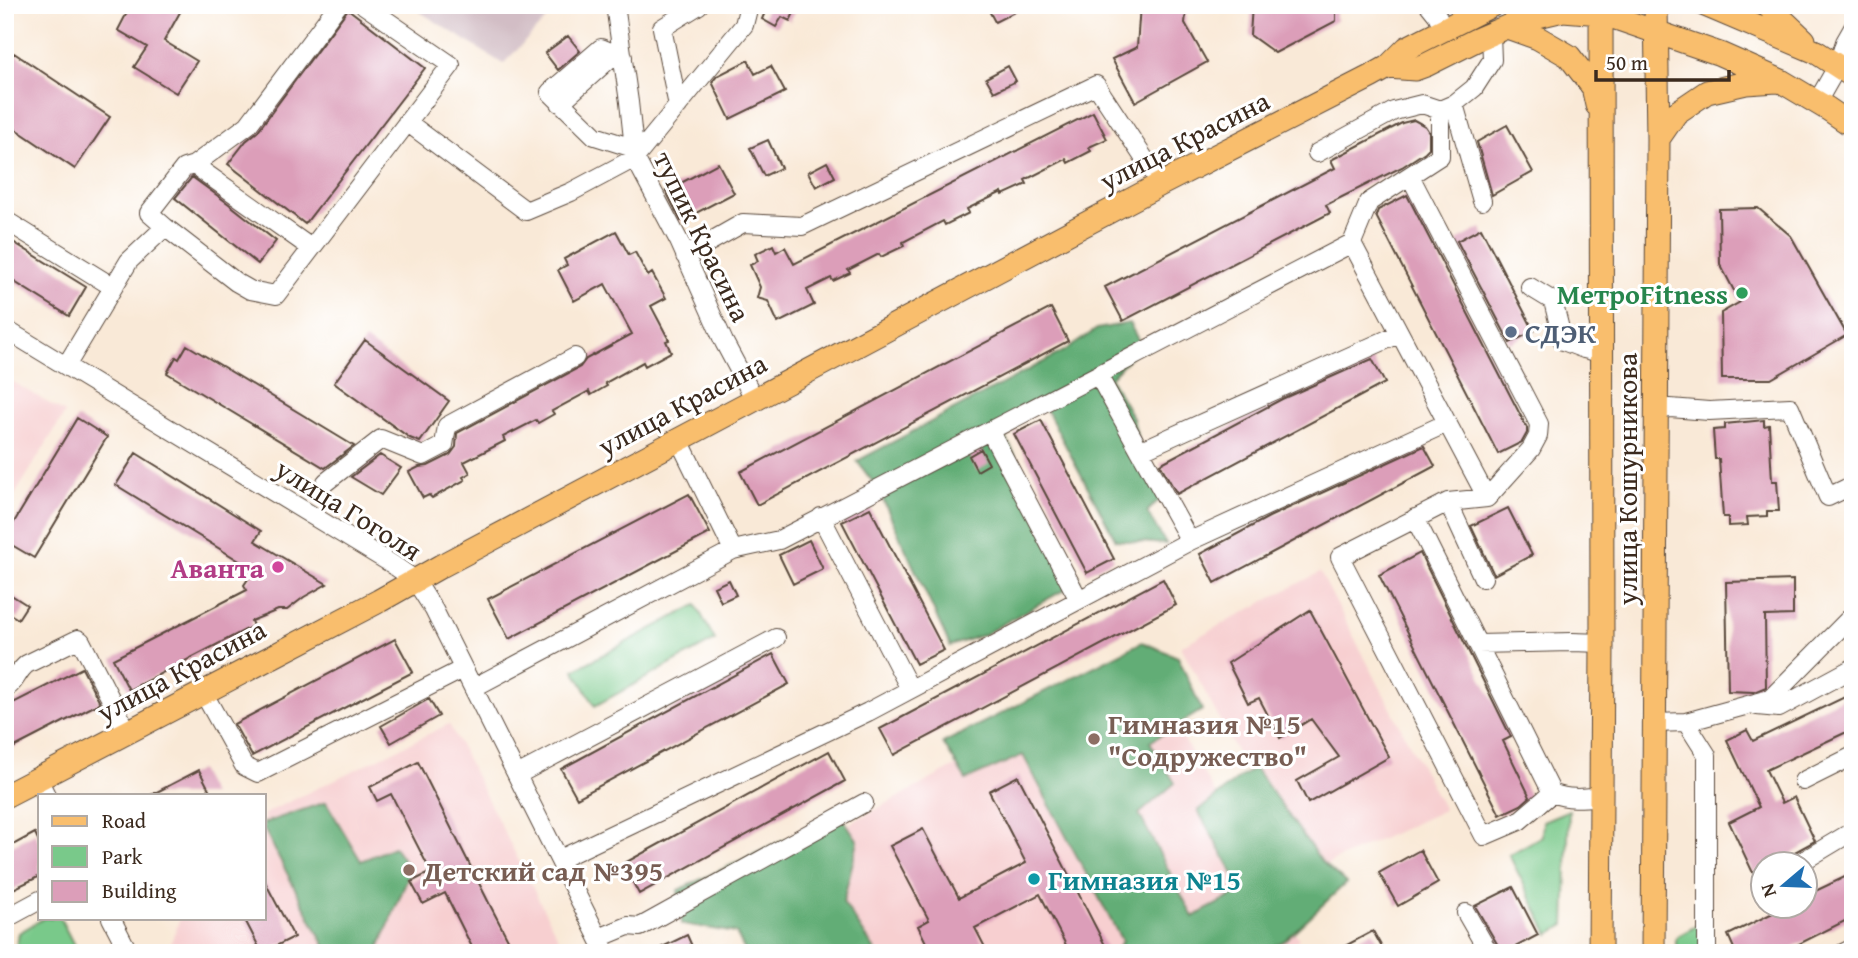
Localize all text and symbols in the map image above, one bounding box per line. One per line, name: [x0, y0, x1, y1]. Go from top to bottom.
scale bar: [1596, 38, 1728, 82]
text: 50 m: [1606, 47, 1648, 78]
street label: улица Красина: [1091, 79, 1277, 201]
street label: тупик Красина: [644, 144, 762, 329]
place label: МетроFitness: [1557, 273, 1728, 314]
marker: МетроFitness: [1734, 285, 1750, 301]
place label: СДЭК: [1525, 312, 1596, 353]
marker: СДЭК: [1503, 324, 1519, 340]
street label: улица Красина: [589, 342, 774, 466]
street label: улица Кошурникова: [1606, 352, 1647, 606]
street label: улица Гоголя: [267, 447, 430, 570]
place label: Аванта: [171, 547, 265, 588]
marker: Аванта: [270, 559, 286, 575]
street label: улица Красина: [88, 608, 273, 732]
place label: Гимназия №15 "Содружество": [1108, 703, 1307, 776]
marker: Гимназия №15 "Содружество": [1086, 731, 1102, 747]
legend: [38, 794, 266, 920]
text: Road: [102, 805, 147, 836]
text: Park: [102, 841, 143, 872]
place label: Детский сад №395: [422, 850, 663, 891]
north arrow: [1750, 850, 1820, 920]
place label: Гимназия №15: [1048, 859, 1241, 900]
marker: Детский сад №395: [401, 862, 417, 878]
marker: Гимназия №15: [1026, 871, 1042, 887]
text: Building: [102, 875, 177, 906]
text: N: [1753, 880, 1783, 901]

